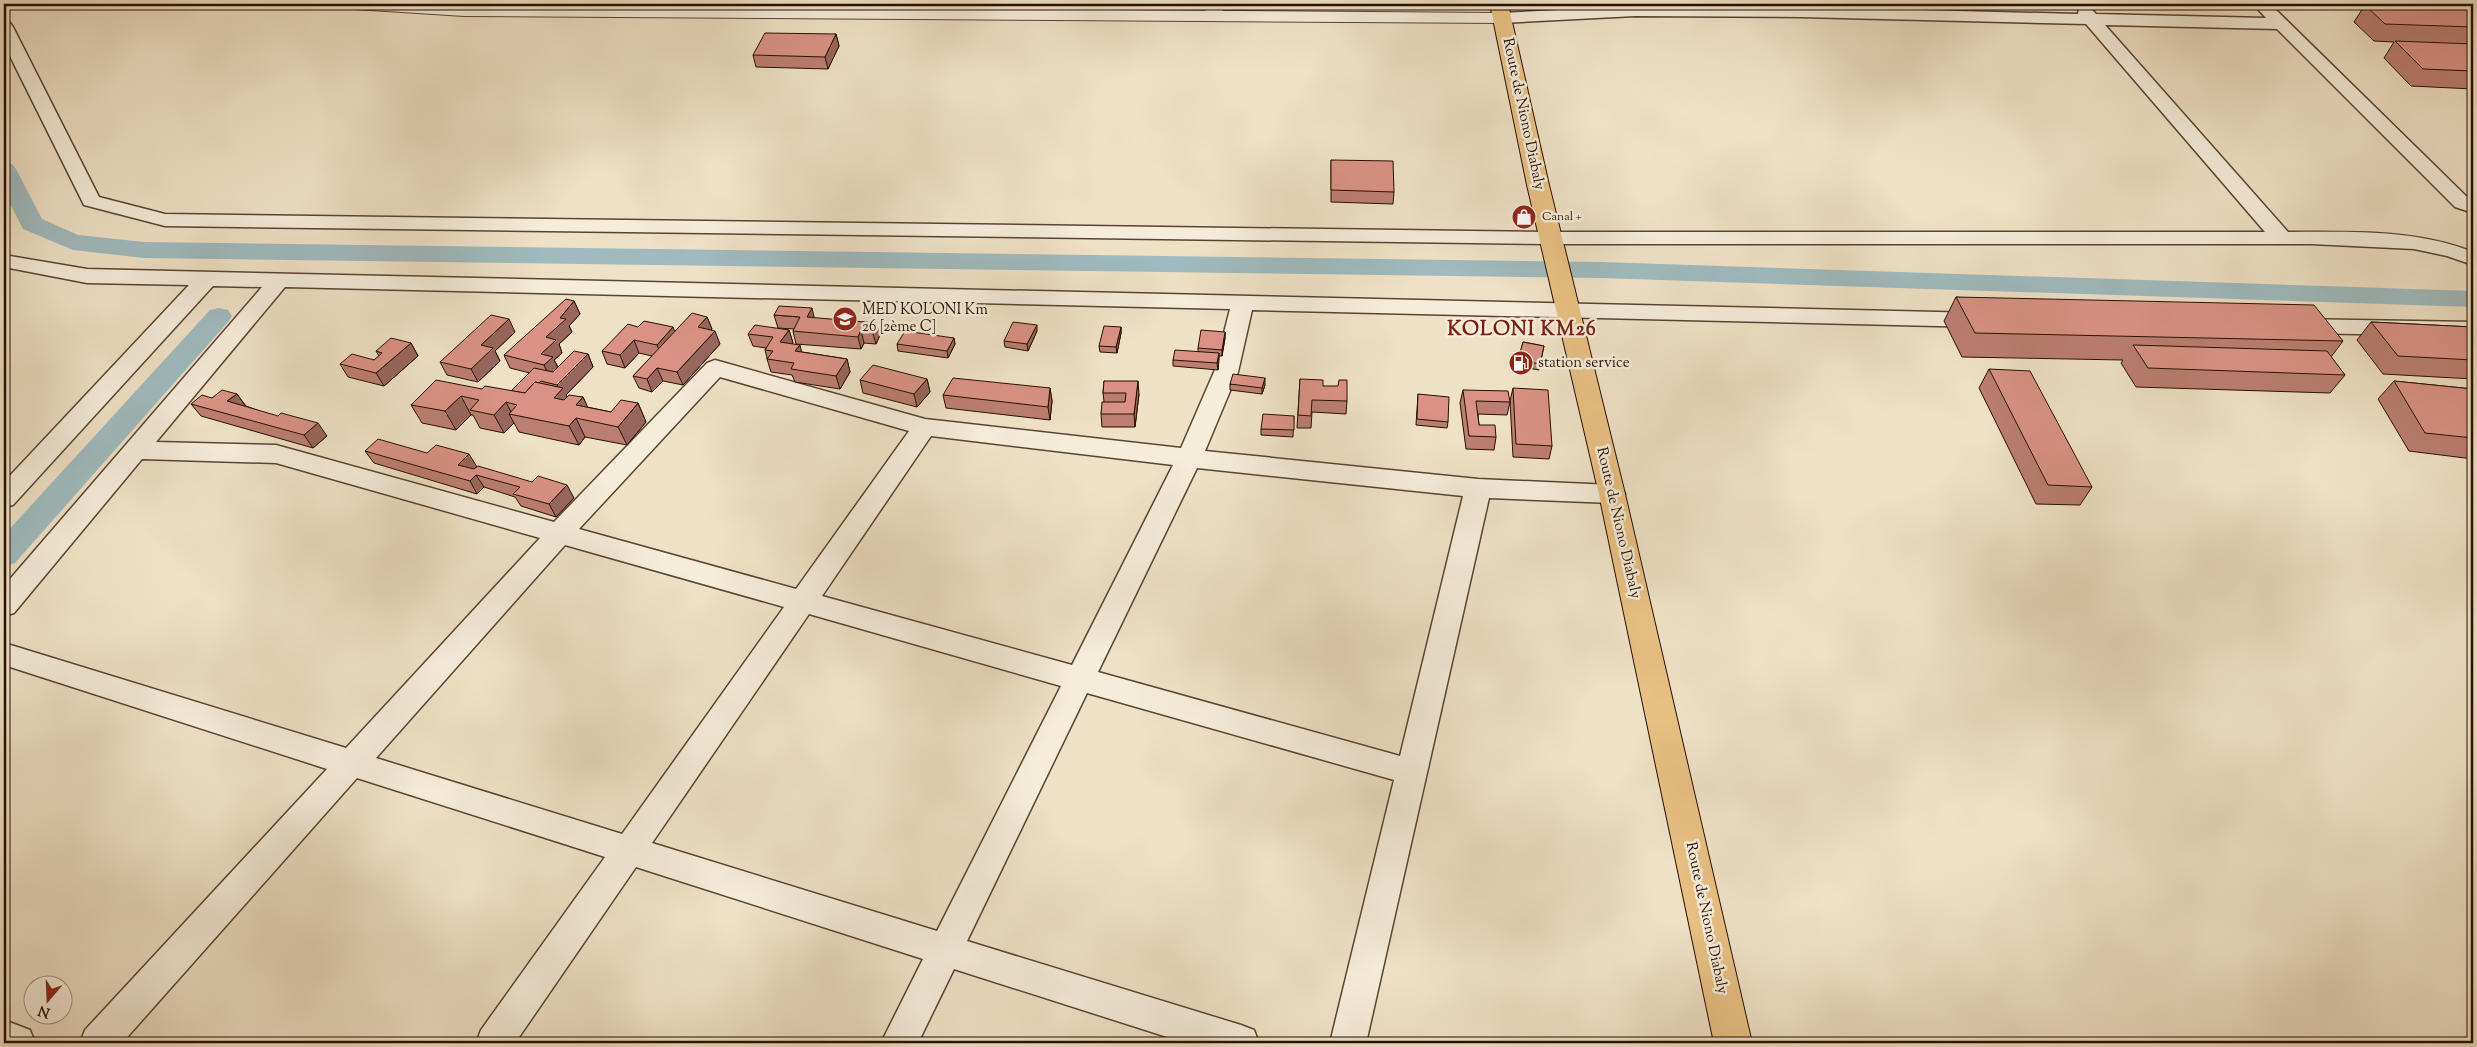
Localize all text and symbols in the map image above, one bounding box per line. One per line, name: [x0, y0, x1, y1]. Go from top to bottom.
street label: Route de Niono Diabaly: [1497, 36, 1549, 192]
shop icon: Canal +: [1511, 204, 1537, 230]
place label: Canal +: [1542, 208, 1582, 226]
place label: MED KOLONI Km 26 [2ème C]: [862, 300, 988, 338]
school or university icon: MED KOLONI Km 26 [2ème C]: [832, 306, 858, 332]
district label: KOLONI KM26: [1447, 316, 1597, 345]
fuel station icon: station service: [1508, 350, 1534, 376]
place label: station service: [1538, 353, 1630, 374]
street label: Route de Niono Diabaly: [1590, 445, 1646, 601]
street label: Route de Niono Diabaly: [1680, 840, 1732, 996]
north arrow: [22, 974, 72, 1024]
text: N: [36, 999, 53, 1022]

